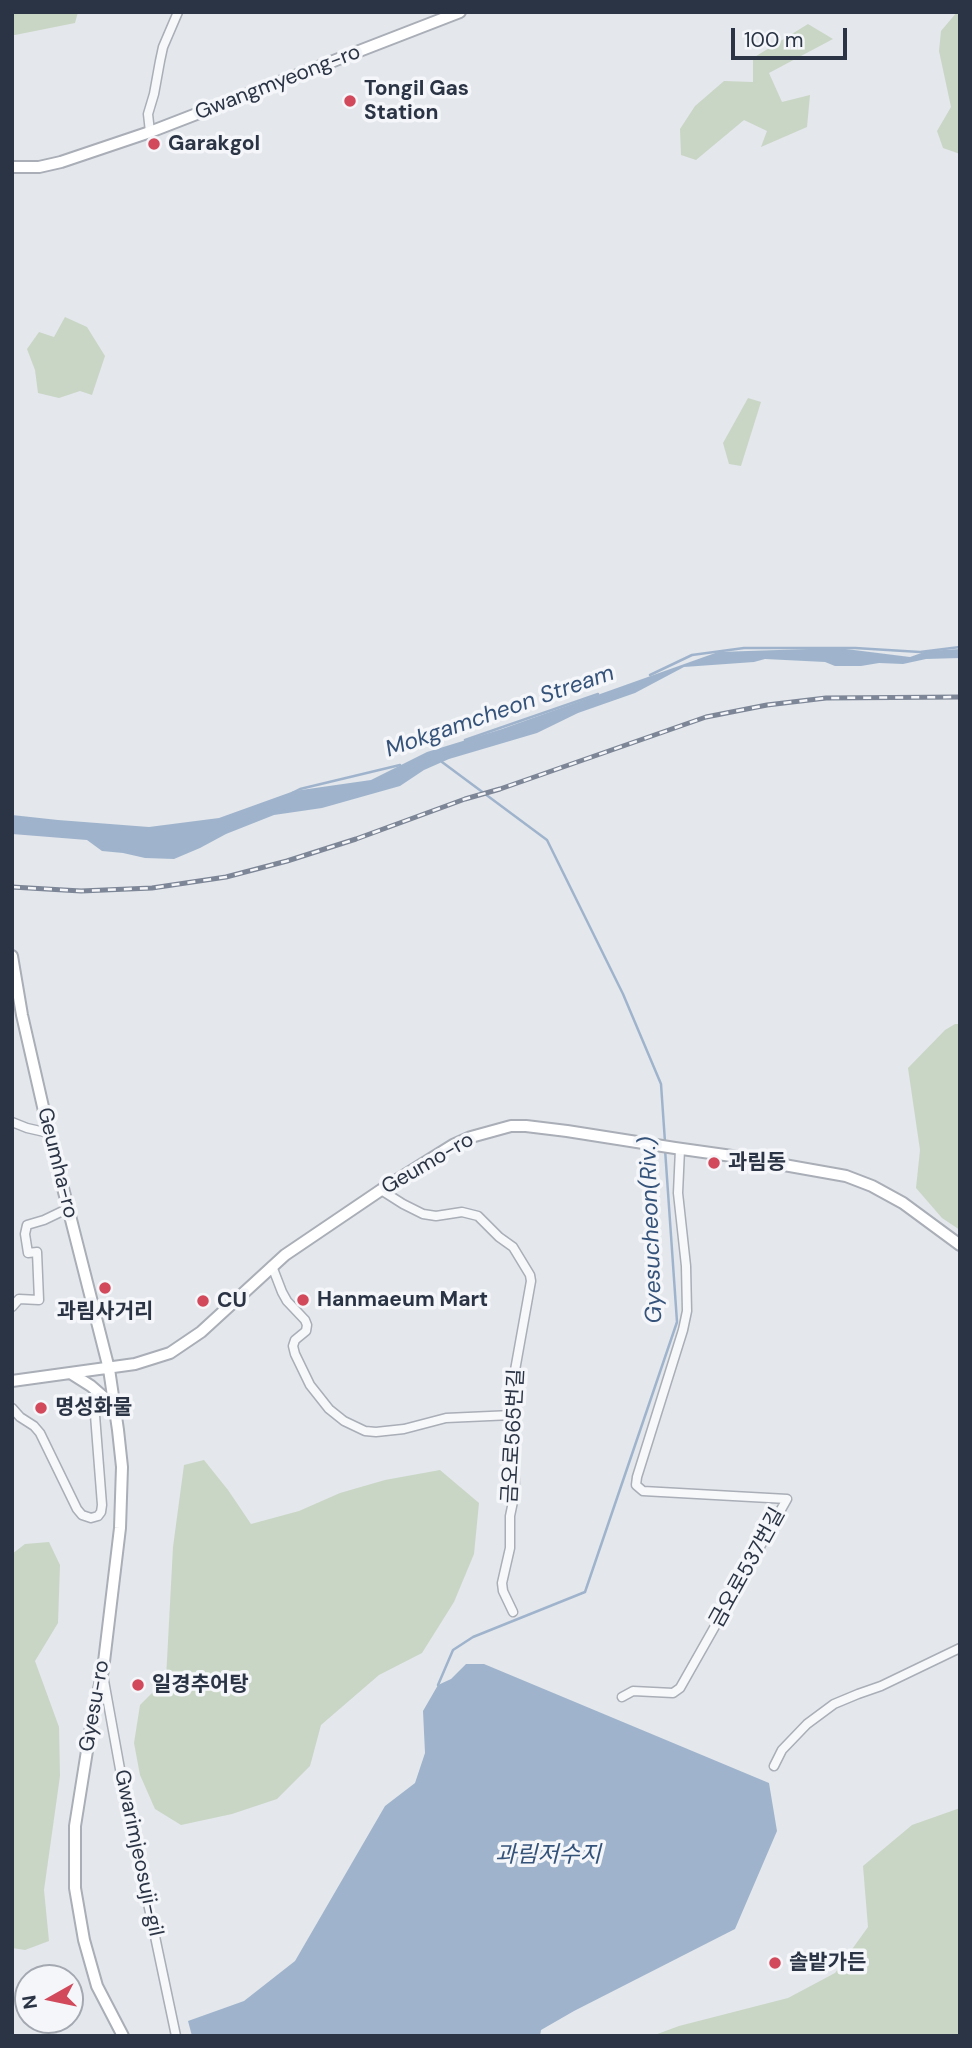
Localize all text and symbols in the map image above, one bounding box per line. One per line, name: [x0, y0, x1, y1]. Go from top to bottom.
scale bar: [734, 14, 850, 58]
text: 100 m: [744, 26, 804, 54]
street label: Gwangmyeong-ro: [192, 40, 364, 126]
place label: Tongil Gas Station: [364, 76, 469, 126]
marker: Tongil Gas Station: [342, 93, 358, 109]
place label: Garakgol: [168, 131, 260, 157]
marker: Garakgol: [146, 136, 162, 152]
water label: Mokgamcheon Stream: [382, 660, 618, 764]
street label: Geumha-ro: [31, 1105, 83, 1221]
street label: Geumo-ro: [377, 1128, 479, 1200]
water label: Gyesucheon(Riv.): [635, 1136, 669, 1324]
place label: 과림동: [728, 1150, 786, 1176]
marker: 과림동: [706, 1155, 722, 1171]
marker: 과림사거리: [97, 1280, 113, 1296]
place label: Hanmaeum Mart: [317, 1287, 488, 1313]
place label: CU: [217, 1288, 247, 1314]
marker: Hanmaeum Mart: [295, 1292, 311, 1308]
marker: CU: [195, 1293, 211, 1309]
place label: 과림사거리: [57, 1299, 153, 1325]
street label: 금오로565번길: [498, 1368, 530, 1504]
place label: 명성화물: [55, 1395, 132, 1421]
marker: 명성화물: [33, 1400, 49, 1416]
street label: 금오로537번길: [705, 1504, 791, 1632]
street label: Gyesu-ro: [75, 1658, 115, 1754]
place label: 일경추어탕: [152, 1672, 249, 1698]
marker: 일경추어탕: [130, 1677, 146, 1693]
street label: Gwarimjeosuji-gil: [108, 1767, 168, 1939]
water label: 과림저수지: [495, 1842, 601, 1870]
place label: 솔밭가든: [789, 1950, 866, 1976]
marker: 솔밭가든: [767, 1955, 783, 1971]
north arrow: [14, 1964, 84, 2034]
text: N: [16, 1993, 43, 2011]

